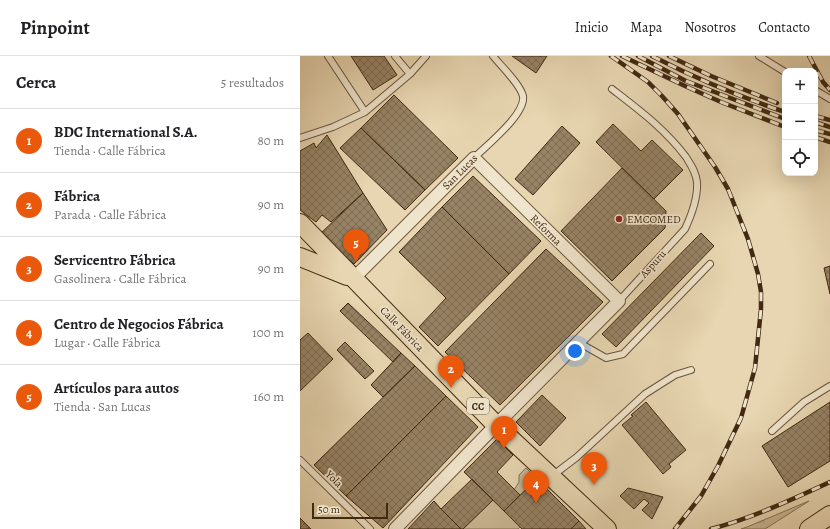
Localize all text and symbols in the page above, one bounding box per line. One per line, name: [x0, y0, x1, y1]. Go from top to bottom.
text: Pinpoint: [20, 15, 90, 41]
text: Inicio: [575, 18, 608, 37]
text: Mapa: [630, 18, 662, 37]
text: Nosotros: [684, 18, 736, 37]
text: Contacto: [758, 18, 810, 37]
map controls: [782, 68, 818, 176]
button: +: [782, 68, 818, 104]
text: Cerca: [16, 71, 56, 94]
text: 5 resultados: [221, 74, 284, 91]
button: −: [782, 104, 818, 140]
text: BDC International S.A.: [54, 122, 198, 142]
text: 1: [27, 132, 31, 149]
text: 80 m: [257, 132, 284, 149]
button: locate: [782, 140, 818, 176]
text: Tienda · Calle Fábrica: [54, 142, 166, 159]
street label: San Lucas: [439, 151, 481, 193]
text: Fábrica: [54, 186, 100, 206]
text: 2: [26, 196, 32, 213]
text: 90 m: [258, 196, 284, 213]
text: Parada · Calle Fábrica: [54, 206, 166, 223]
street label: Reforma: [527, 211, 566, 250]
place label: EMCOMED: [627, 212, 681, 227]
marker: EMCOMED: [614, 214, 624, 224]
pin: 5: [343, 229, 369, 262]
street label: Aspuru: [636, 247, 670, 282]
text: Servicentro Fábrica: [54, 250, 176, 270]
text: 3: [26, 260, 32, 277]
text: 90 m: [258, 260, 284, 277]
text: Gasolinera · Calle Fábrica: [54, 270, 187, 287]
street label: Calle Fábrica: [377, 303, 428, 355]
text: Centro de Negocios Fábrica: [54, 314, 224, 334]
text: 4: [26, 324, 32, 341]
text: 100 m: [252, 324, 284, 341]
text: Lugar · Calle Fábrica: [54, 334, 161, 351]
your location: [565, 341, 585, 361]
pin: 2: [438, 355, 464, 388]
text: Artículos para autos: [54, 378, 179, 398]
text: 5: [26, 388, 32, 405]
text: 160 m: [253, 388, 284, 405]
text: Tienda · San Lucas: [54, 398, 151, 415]
road number: CC: [467, 398, 489, 414]
pin: 1: [491, 416, 517, 449]
pin: 3: [581, 452, 607, 485]
street label: Yola: [321, 466, 347, 492]
pin: 4: [523, 470, 549, 503]
scale bar: [312, 501, 388, 520]
text: 50 m: [318, 502, 340, 517]

